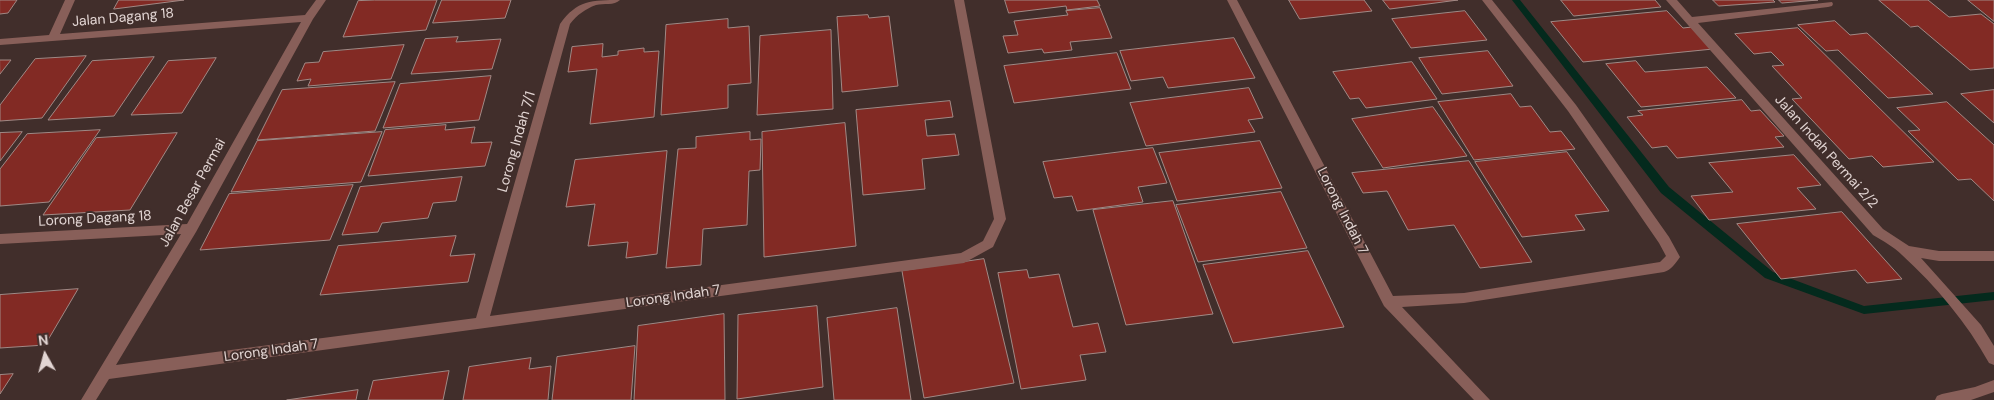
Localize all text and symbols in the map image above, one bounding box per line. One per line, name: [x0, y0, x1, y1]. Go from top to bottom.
street label: Jalan Dagang 18: [71, 5, 175, 31]
street label: Lorong Indah 7/1: [495, 90, 539, 194]
street label: Jalan Indah Permai 2/2: [1771, 92, 1881, 212]
street label: Jalan Besar Permai: [156, 136, 230, 250]
street label: Lorong Indah 7: [1313, 165, 1371, 257]
street label: Lorong Dagang 18: [38, 208, 152, 230]
street label: Lorong Indah 7: [625, 282, 721, 312]
north arrow: [20, 330, 70, 380]
text: N: [37, 331, 49, 350]
street label: Lorong Indah 7: [223, 336, 319, 366]

